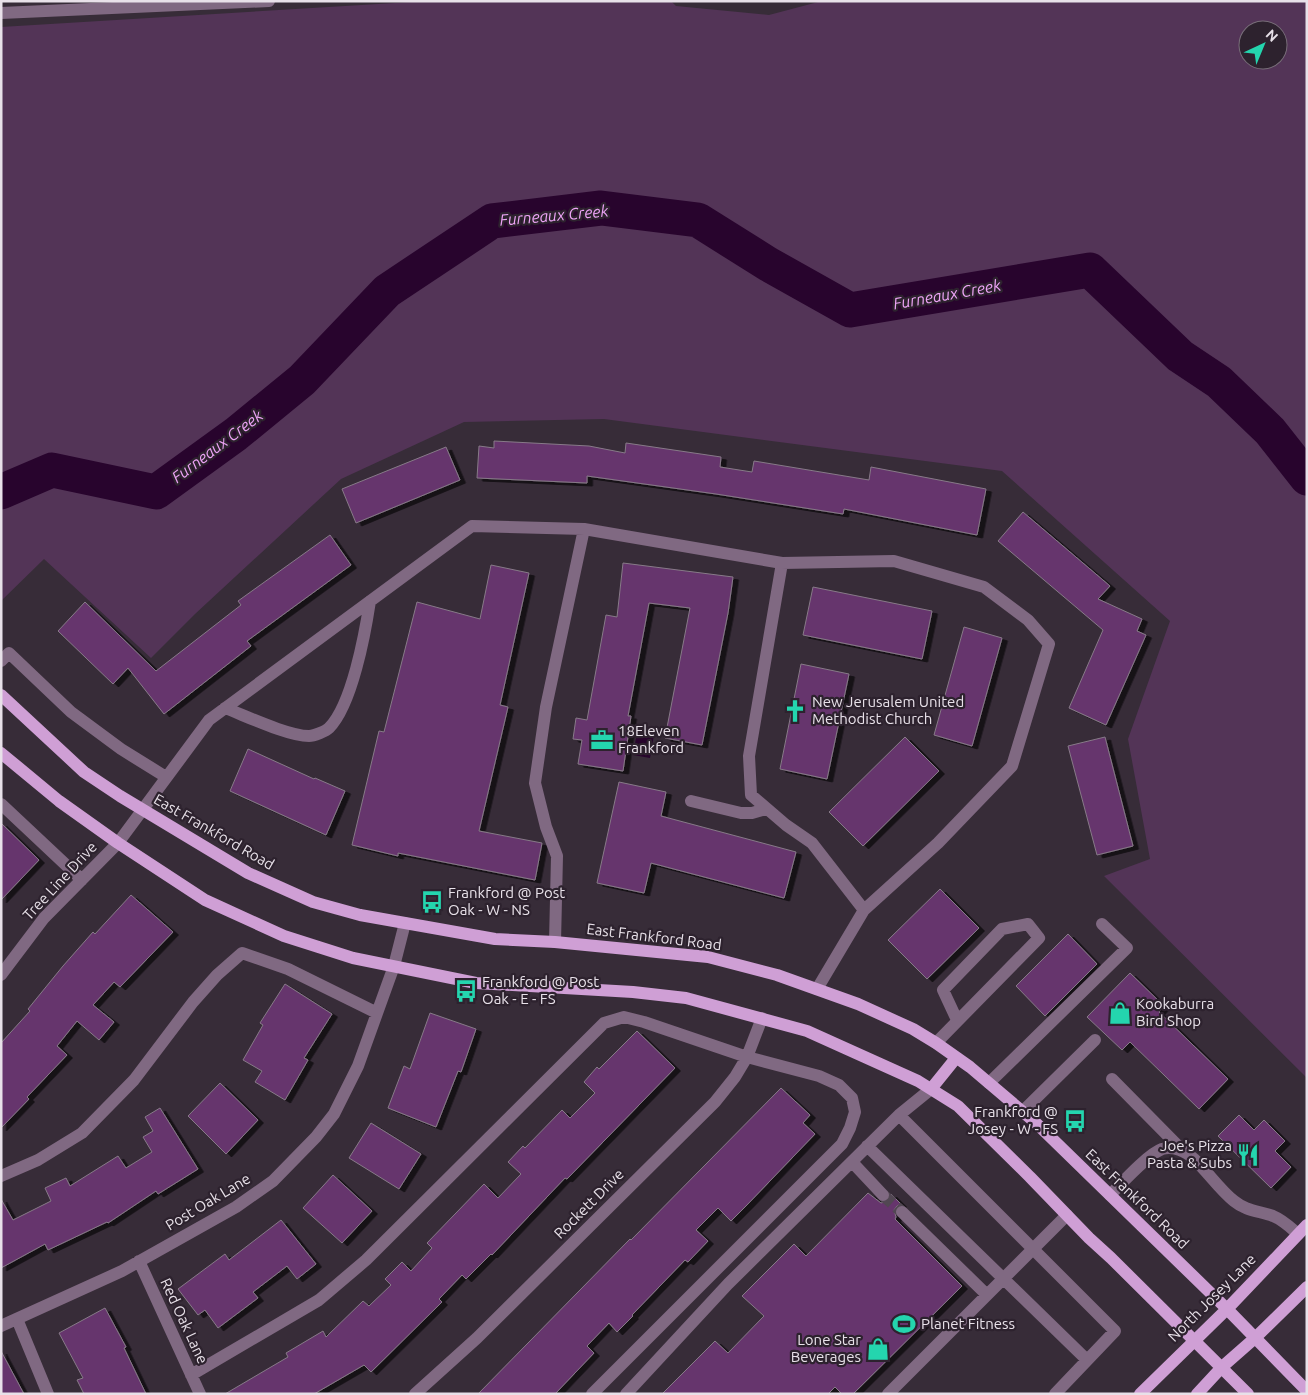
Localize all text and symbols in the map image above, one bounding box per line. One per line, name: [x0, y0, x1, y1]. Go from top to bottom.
north arrow: [1238, 20, 1288, 70]
text: N: [1263, 26, 1281, 45]
water label: Furneaux Creek: [499, 201, 610, 229]
water label: Furneaux Creek: [892, 276, 1003, 312]
water label: Furneaux Creek: [168, 405, 267, 486]
place label: New Jerusalem United Methodist Church: [812, 693, 964, 727]
church icon: New Jerusalem United Methodist Church: [782, 698, 808, 724]
place label: 18Eleven Frankford: [618, 722, 684, 756]
office icon: 18Eleven Frankford: [589, 727, 615, 753]
street label: East Frankford Road: [151, 790, 277, 873]
street label: Tree Line Drive: [19, 838, 100, 923]
place label: Frankford @ Post Oak - W - NS: [448, 884, 565, 918]
bus stop icon: Frankford @ Post Oak - W - NS: [419, 889, 445, 915]
street label: East Frankford Road: [586, 920, 723, 953]
place label: Frankford @ Post Oak - E - FS: [482, 973, 599, 1007]
bus stop icon: Frankford @ Post Oak - E - FS: [453, 978, 479, 1004]
place label: Kookaburra Bird Shop: [1136, 995, 1214, 1029]
shop icon: Kookaburra Bird Shop: [1107, 1000, 1133, 1026]
place label: Frankford @ Josey - W - FS: [968, 1103, 1058, 1137]
bus stop icon: Frankford @ Josey - W - FS: [1062, 1108, 1088, 1134]
place label: Joe's Pizza Pasta & Subs: [1147, 1137, 1232, 1171]
restaurant icon: Joe's Pizza Pasta & Subs: [1235, 1142, 1261, 1168]
street label: East Frankford Road: [1083, 1145, 1192, 1252]
street label: Rockett Drive: [550, 1165, 627, 1242]
street label: Post Oak Lane: [162, 1170, 253, 1234]
street label: North Josey Lane: [1164, 1250, 1259, 1345]
street label: Red Oak Lane: [157, 1275, 212, 1366]
sports icon: Planet Fitness: [891, 1311, 917, 1337]
place label: Planet Fitness: [921, 1315, 1015, 1332]
place label: Lone Star Beverages: [791, 1331, 861, 1365]
shop icon: Lone Star Beverages: [865, 1336, 891, 1362]

